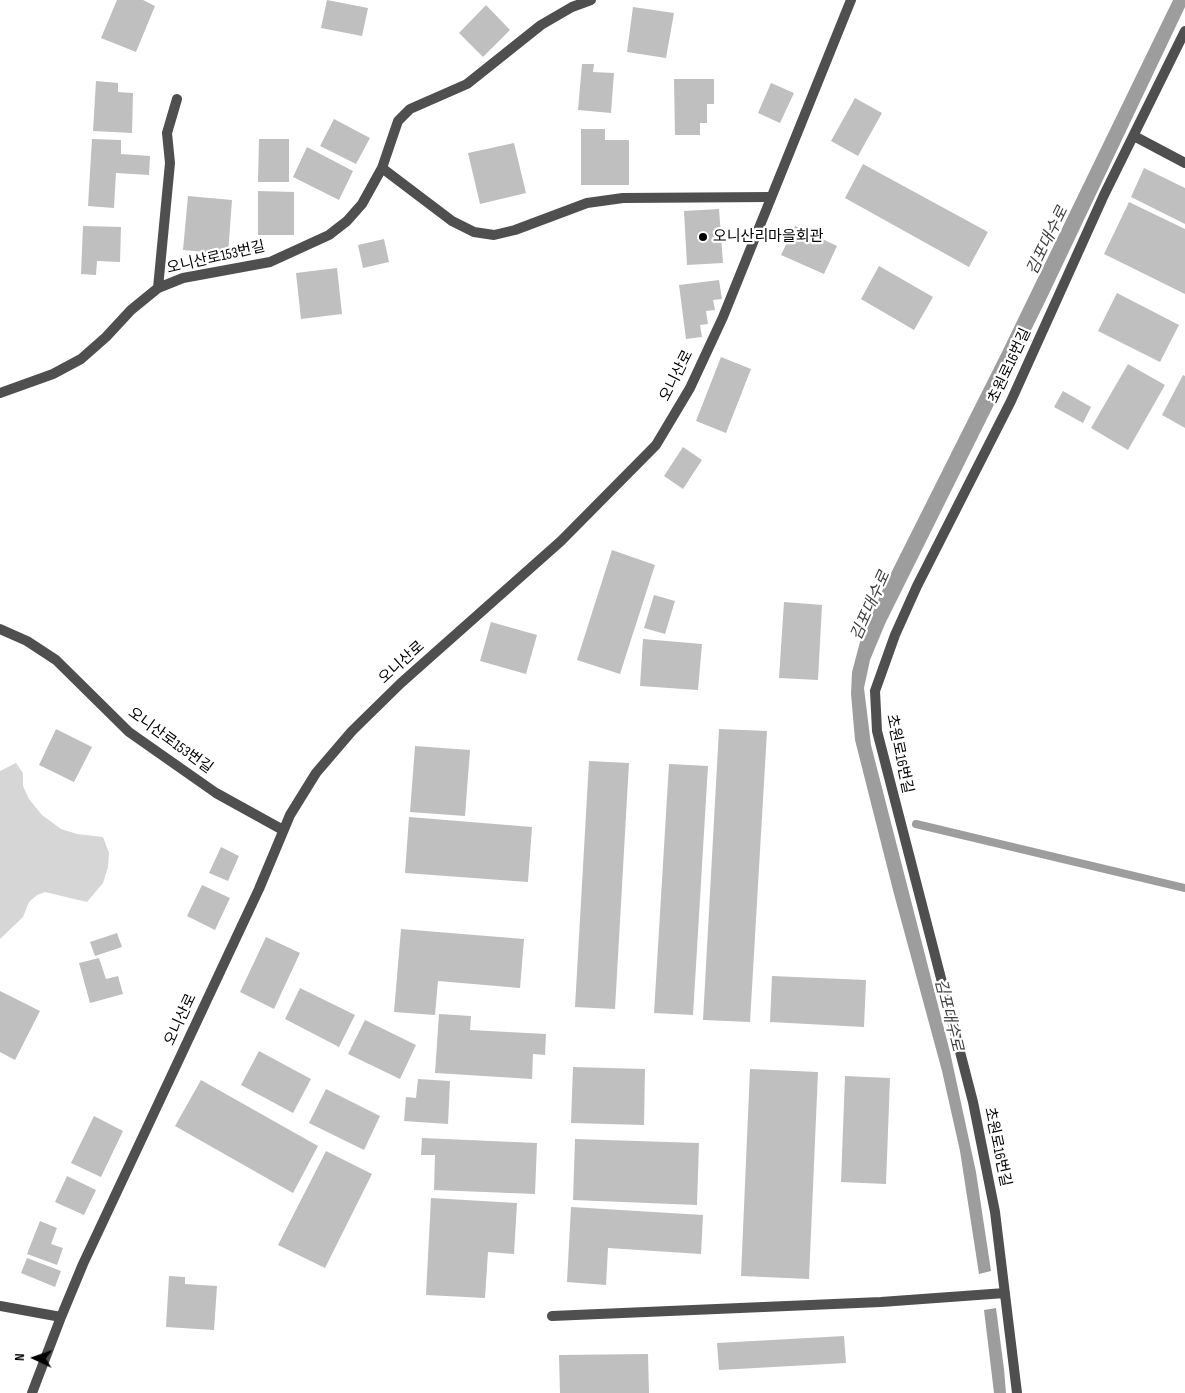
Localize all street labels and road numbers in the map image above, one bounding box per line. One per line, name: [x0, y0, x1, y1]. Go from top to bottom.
street label: 오니산로153번길: [165, 238, 267, 278]
street label: 초원로16번길: [985, 326, 1035, 406]
street label: 오니산로: [656, 347, 698, 405]
street label: 오니산로: [375, 638, 429, 688]
street label: 오니산로153번길: [124, 704, 216, 778]
street label: 초원로16번길: [882, 713, 916, 795]
street label: 오니산로: [161, 991, 201, 1049]
street label: 초원로16번길: [980, 1106, 1014, 1188]

